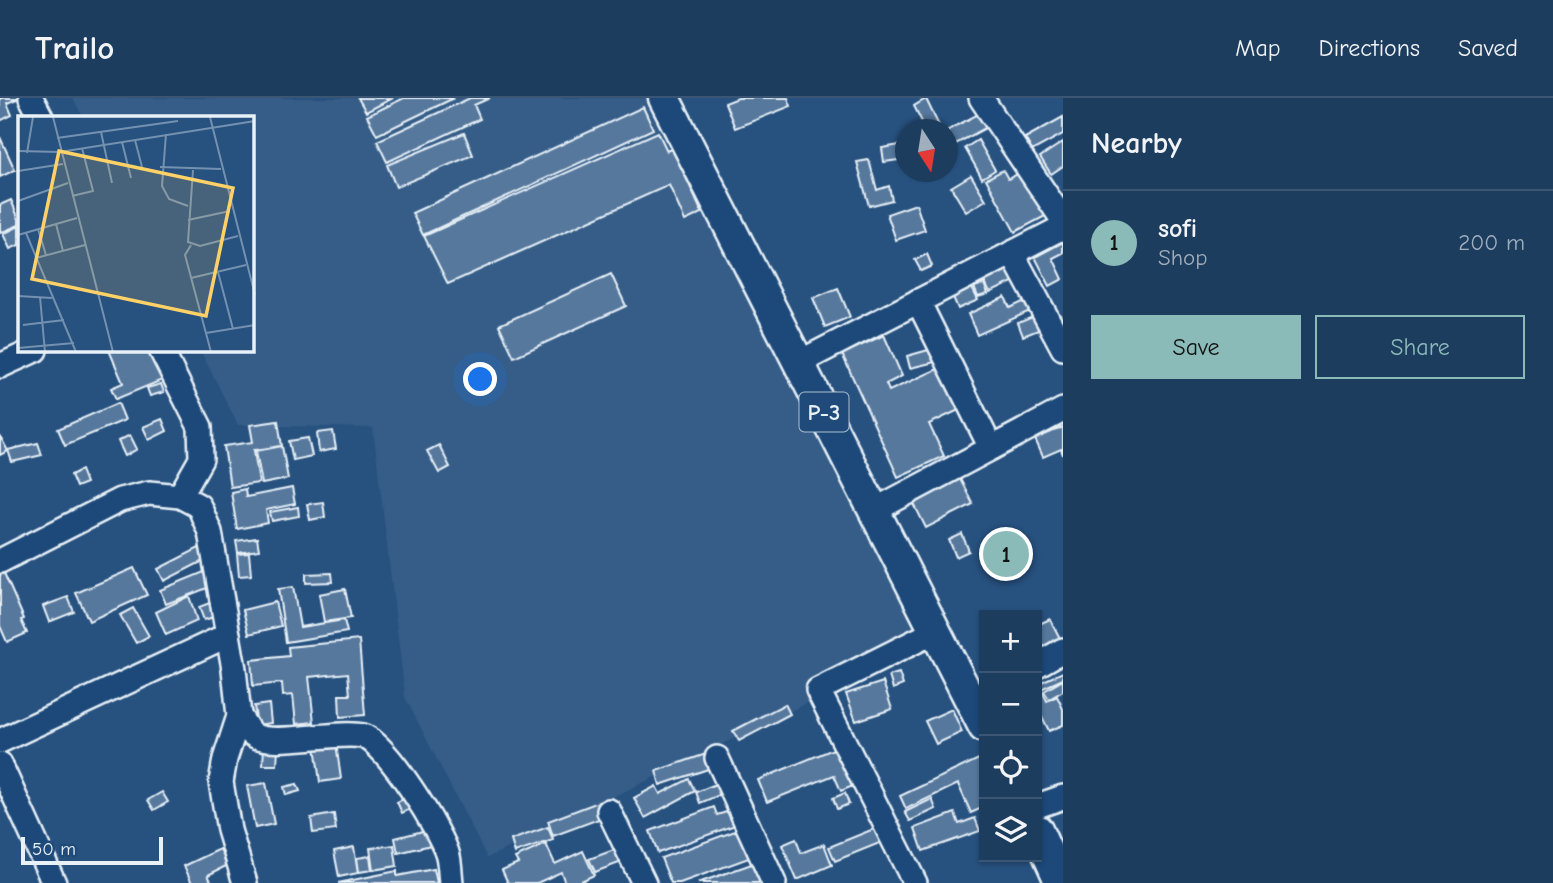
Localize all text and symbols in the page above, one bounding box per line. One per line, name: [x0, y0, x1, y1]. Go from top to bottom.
text: Trailo: [35, 29, 114, 67]
text: Map: [1235, 34, 1281, 62]
text: Directions: [1319, 34, 1420, 62]
text: Saved: [1458, 34, 1518, 62]
inset map: [18, 116, 254, 352]
north arrow: [895, 119, 958, 182]
text: Nearby: [1091, 126, 1182, 161]
text: sofi: [1158, 214, 1197, 244]
text: 1: [1109, 229, 1119, 256]
text: 200 m: [1458, 229, 1525, 256]
text: Shop: [1158, 244, 1207, 271]
button: Save: [1091, 315, 1301, 379]
button: Share: [1315, 315, 1525, 379]
your location: [463, 362, 497, 396]
road number: P-3: [800, 392, 848, 432]
pin: 1: [983, 528, 1029, 580]
map controls: [979, 610, 1042, 862]
button: +: [979, 610, 1042, 673]
button: −: [979, 673, 1042, 736]
button: locate: [979, 736, 1042, 799]
button: layers: [979, 799, 1042, 862]
scale bar: [21, 834, 163, 866]
text: 50 m: [32, 838, 76, 860]

